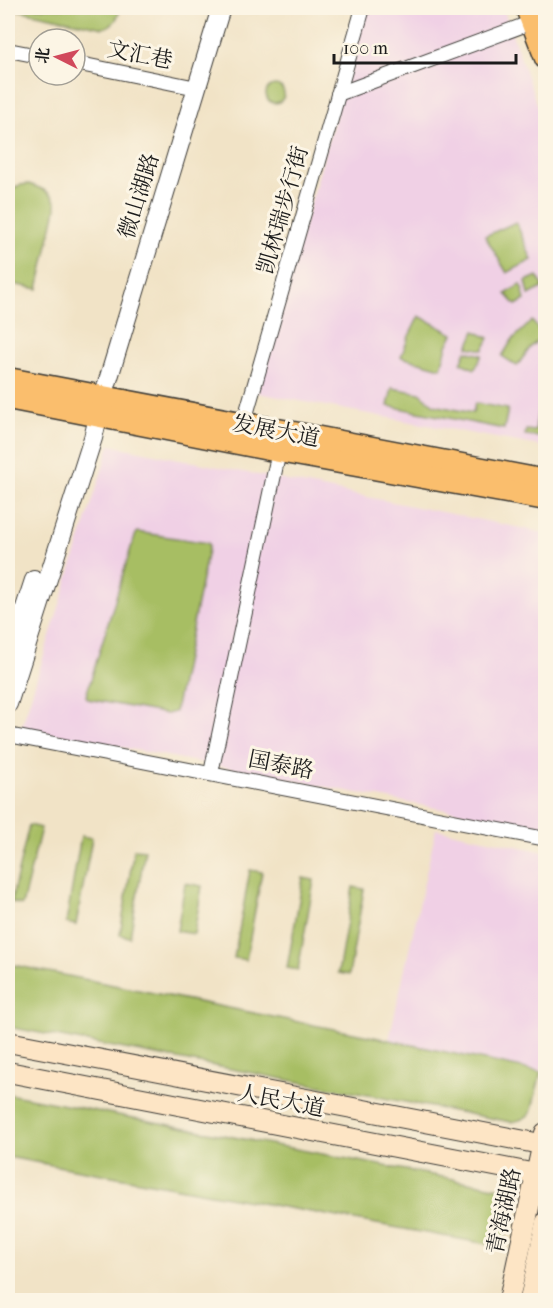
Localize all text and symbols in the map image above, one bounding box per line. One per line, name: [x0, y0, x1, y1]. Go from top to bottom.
north arrow: [27, 27, 87, 87]
scale bar: [334, 27, 516, 65]
street label: 文汇巷: [105, 36, 175, 74]
text: 100 m: [343, 38, 388, 59]
text: 北: [32, 47, 53, 64]
street label: 凯林瑞步行街: [252, 143, 314, 277]
street label: 微山湖路: [114, 150, 164, 242]
street label: 发展大道: [230, 410, 322, 452]
street label: 国泰路: [246, 746, 316, 784]
street label: 人民大道: [235, 1080, 327, 1122]
street label: 青海湖路: [482, 1165, 526, 1257]

